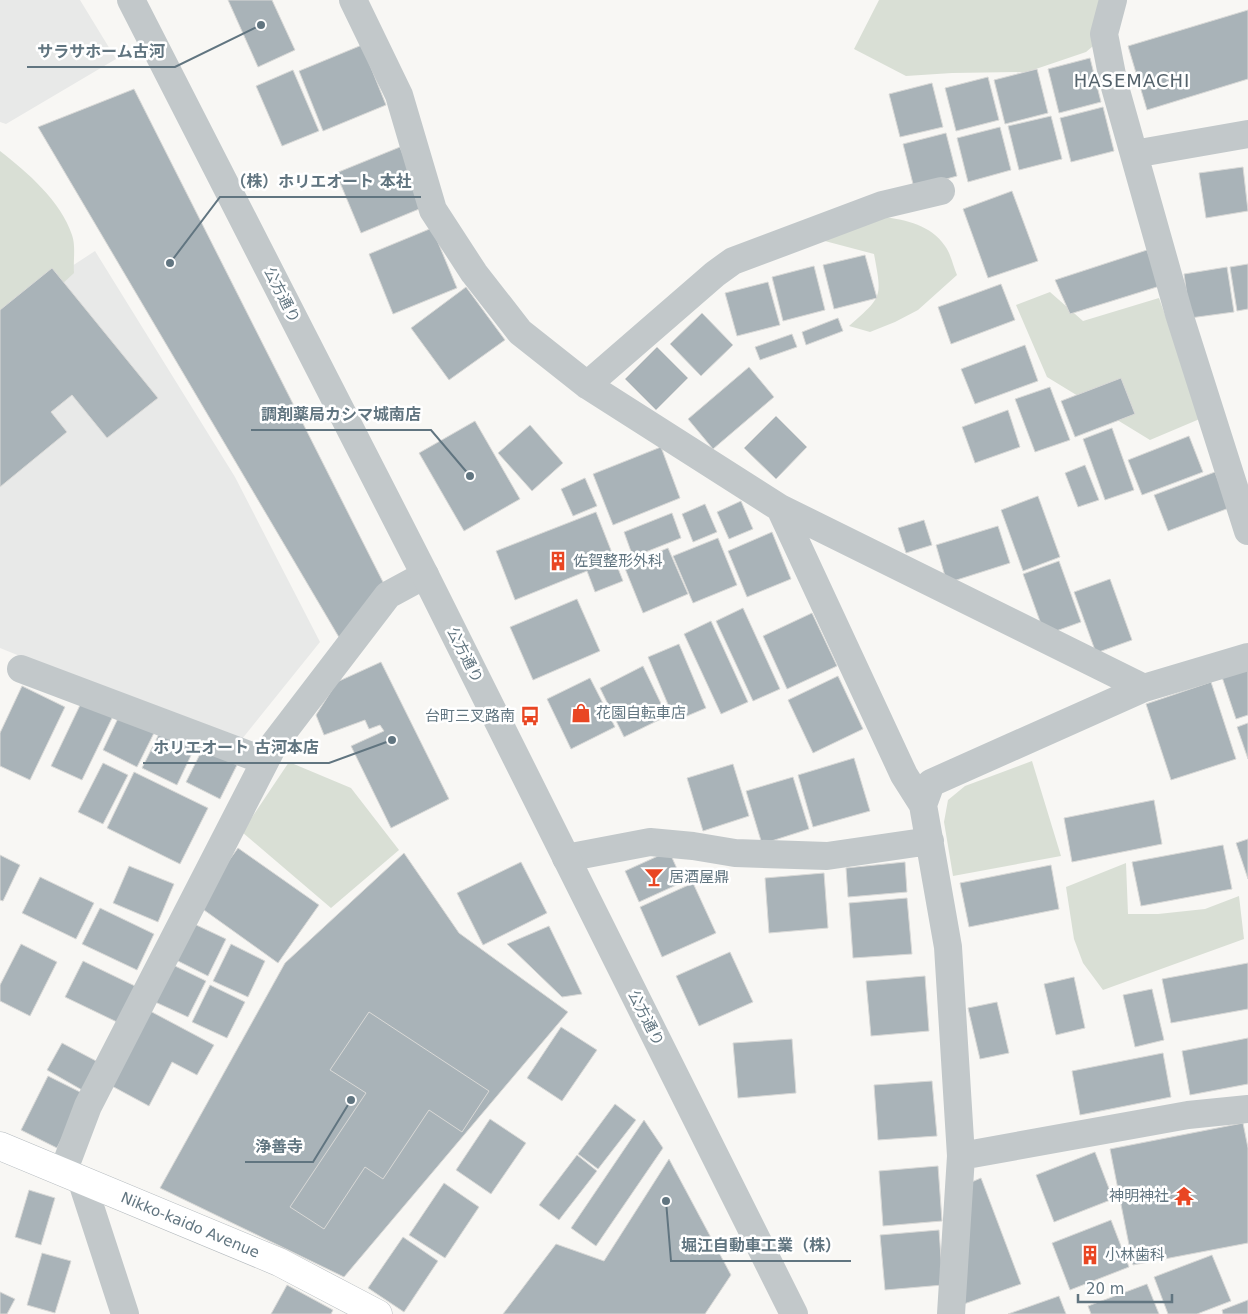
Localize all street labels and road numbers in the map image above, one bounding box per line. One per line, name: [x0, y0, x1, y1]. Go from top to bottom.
street label: 公方通り: [260, 264, 304, 326]
street label: 公方通り: [443, 624, 487, 686]
street label: 公方通り: [624, 987, 668, 1049]
street label: Nikko-kaido Avenue: [118, 1188, 262, 1262]

